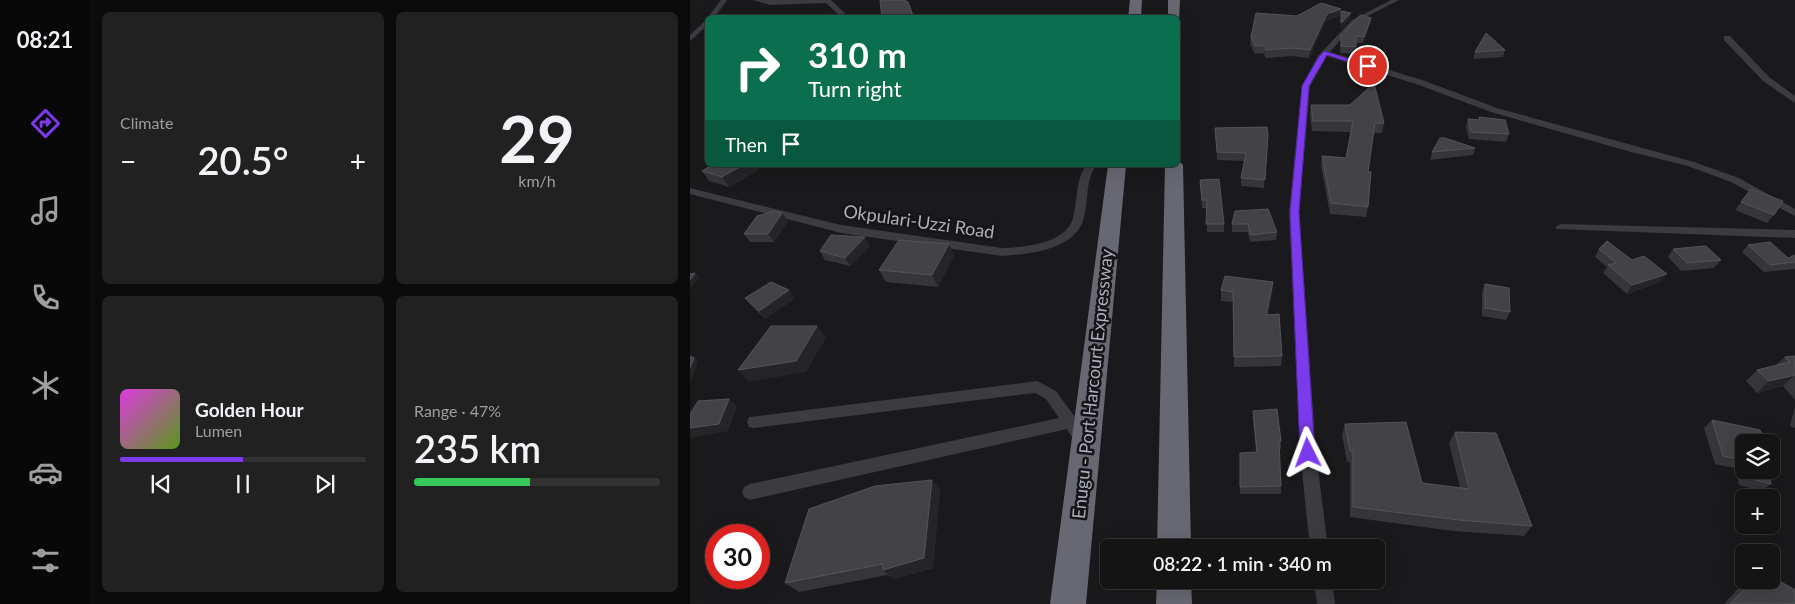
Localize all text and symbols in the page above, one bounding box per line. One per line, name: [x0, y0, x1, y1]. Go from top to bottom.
text: 08:21: [17, 26, 73, 53]
text: 310 m: [808, 33, 907, 75]
icon: right: [725, 35, 790, 100]
pin: [1347, 45, 1389, 87]
icon: arrive: [1354, 52, 1382, 80]
text: Turn right: [808, 75, 902, 102]
text: 29: [499, 99, 575, 177]
icon: directions: [28, 106, 63, 141]
text: Climate: [120, 113, 173, 132]
icon: arrive: [777, 130, 805, 158]
text: Then: [725, 133, 767, 156]
text: 20.5°: [198, 137, 288, 183]
text: −: [120, 144, 136, 178]
text: +: [350, 144, 366, 178]
text: km/h: [518, 171, 556, 190]
icon: music: [28, 193, 63, 228]
street label: Okpulari-Uzzi Road: [842, 200, 996, 243]
street label: Enugu - Port Harcourt Expressway: [1067, 247, 1117, 520]
icon: phone: [28, 280, 63, 315]
icon: climate: [28, 368, 63, 403]
text: Golden Hour: [195, 398, 304, 421]
text: Range · 47%: [414, 401, 501, 420]
text: Lumen: [195, 421, 242, 440]
text: 235 km: [414, 425, 541, 471]
position arrow: [1281, 426, 1333, 478]
map controls: [1735, 434, 1780, 589]
button: layers: [1735, 434, 1780, 479]
icon: car: [28, 455, 63, 490]
icon: previous: [147, 470, 175, 498]
icon: pause: [229, 470, 257, 498]
icon: next: [311, 470, 339, 498]
button: +: [1735, 489, 1780, 534]
speed limit sign: 30: [705, 524, 770, 589]
icon: filters: [28, 543, 63, 578]
button: −: [1735, 544, 1780, 589]
text: 08:22 · 1 min · 340 m: [1153, 552, 1332, 575]

